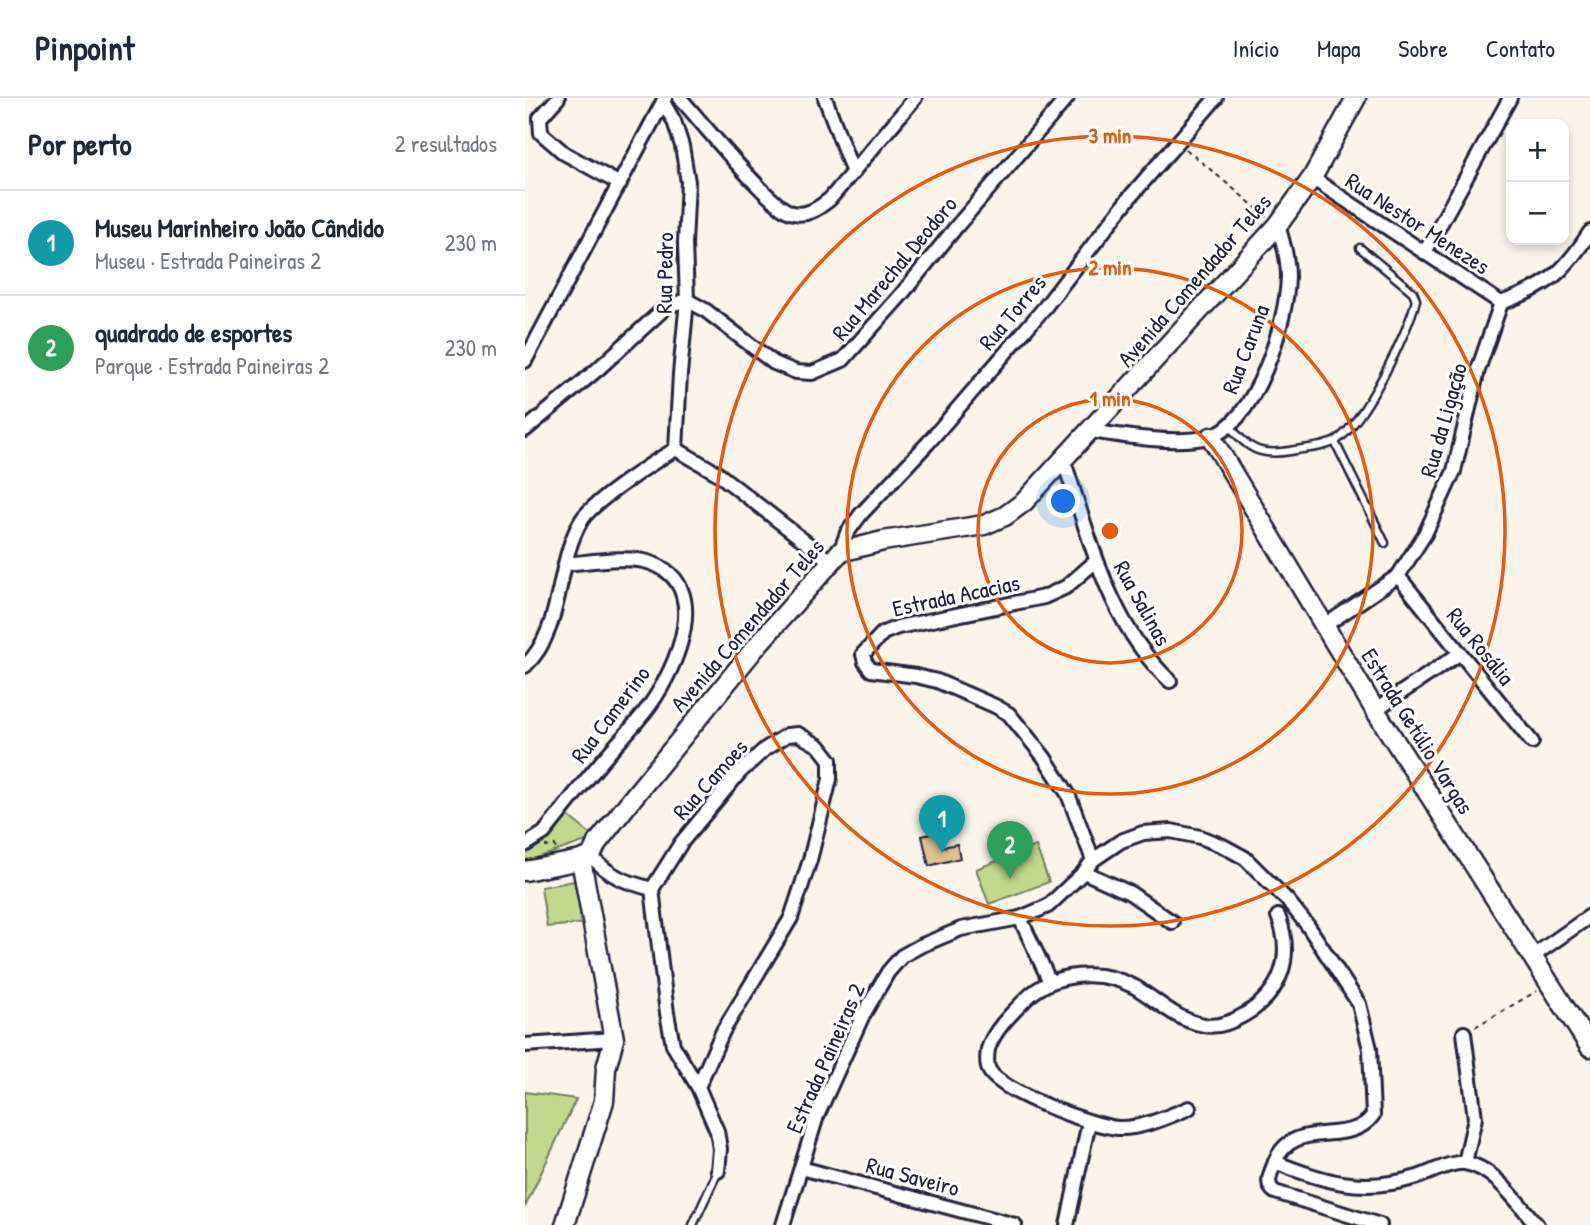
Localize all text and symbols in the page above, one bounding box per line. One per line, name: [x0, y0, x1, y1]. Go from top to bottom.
text: Pinpoint: [35, 26, 134, 70]
text: Início: [1233, 32, 1279, 64]
text: Mapa: [1317, 32, 1360, 64]
text: Sobre: [1398, 32, 1448, 64]
text: Contato: [1486, 32, 1555, 64]
map controls: [1506, 119, 1569, 245]
button: +: [1506, 119, 1569, 182]
text: 3 min: [1089, 121, 1131, 150]
text: Por perto: [28, 124, 132, 164]
text: 2 resultados: [395, 128, 497, 159]
street label: Rua Nestor Menezes: [1340, 165, 1496, 281]
button: −: [1506, 182, 1569, 245]
street label: Avenida Comendador Teles: [1110, 187, 1278, 373]
street label: Rua Marechal Deodoro: [824, 189, 964, 347]
text: Museu Marinheiro João Cândido: [95, 210, 384, 245]
text: 1: [47, 227, 55, 258]
text: 230 m: [445, 227, 497, 258]
street label: Rua Pedro: [648, 232, 680, 314]
text: Museu · Estrada Paineiras 2: [95, 245, 321, 276]
text: 2 min: [1088, 253, 1132, 282]
street label: Rua Torres: [971, 268, 1053, 356]
street label: Rua Caruna: [1214, 300, 1276, 398]
text: quadrado de esportes: [95, 315, 292, 350]
text: 2: [46, 332, 56, 363]
text: 230 m: [445, 332, 497, 363]
text: Parque · Estrada Paineiras 2: [95, 350, 329, 381]
street label: Rua da Ligação: [1412, 359, 1474, 481]
text: 1 min: [1090, 384, 1130, 413]
your location: [1046, 484, 1080, 518]
centre of rings: [1098, 519, 1122, 543]
street label: Avenida Comendador Teles: [663, 532, 831, 718]
street label: Rua Salinas: [1107, 555, 1179, 651]
street label: Estrada Acacias: [890, 566, 1023, 624]
street label: Rua Rosália: [1440, 601, 1522, 691]
street label: Estrada Getúlio Vargas: [1354, 642, 1482, 820]
street label: Rua Camerino: [563, 659, 657, 769]
street label: Rua Camoes: [666, 732, 755, 826]
pin: 1: [919, 795, 965, 853]
pin: 2: [987, 821, 1033, 879]
street label: Estrada Paineiras 2: [778, 978, 872, 1138]
street label: Rua Saveiro: [863, 1149, 963, 1203]

